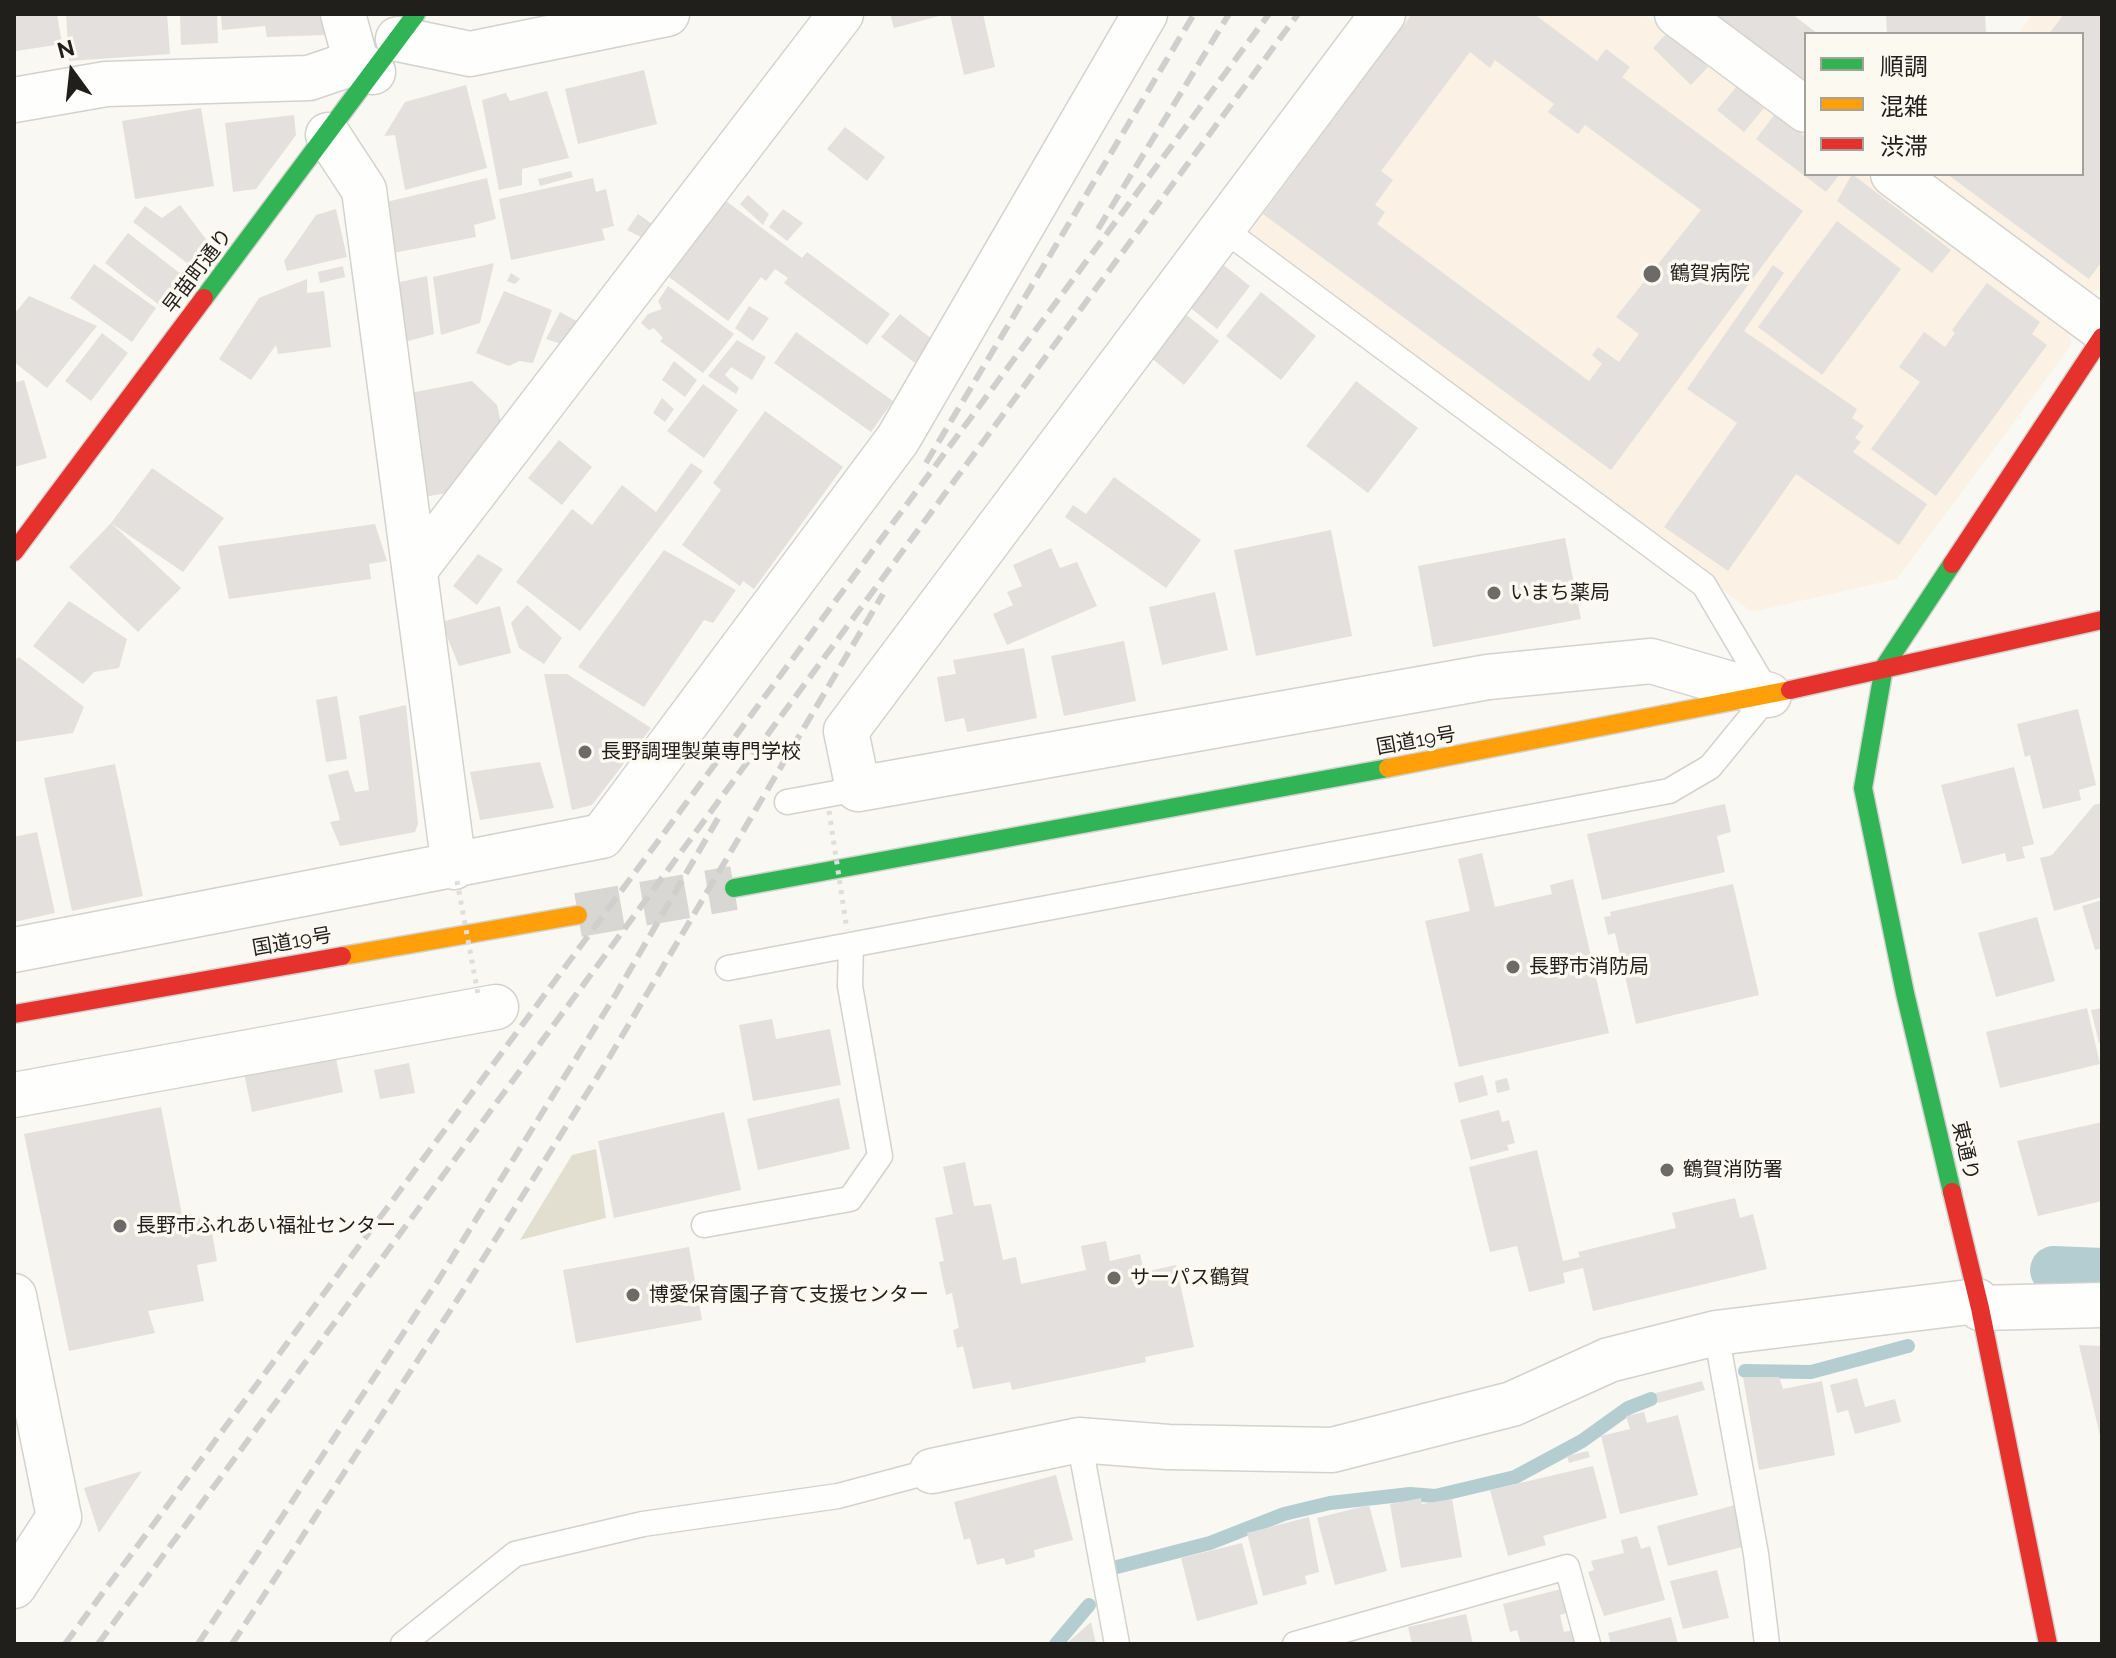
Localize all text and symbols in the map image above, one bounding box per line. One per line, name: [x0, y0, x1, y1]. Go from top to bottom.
north arrow: [32, 32, 112, 112]
legend: [1804, 32, 2084, 176]
text: N: [54, 34, 77, 64]
text: 順調: [1880, 52, 1928, 81]
text: 混雑: [1880, 92, 1928, 121]
text: 渋滞: [1880, 132, 1928, 161]
street label: 早苗町通り: [158, 224, 238, 318]
place label: 鶴賀病院: [1670, 262, 1750, 286]
marker: 鶴賀病院: [1641, 263, 1663, 285]
place label: いまち薬局: [1510, 581, 1610, 605]
marker: いまち薬局: [1485, 584, 1503, 602]
street label: 国道19号: [1374, 722, 1458, 760]
place label: 長野調理製菓専門学校: [601, 740, 801, 764]
marker: 長野調理製菓専門学校: [576, 743, 594, 761]
street label: 国道19号: [250, 923, 334, 961]
place label: 長野市消防局: [1529, 955, 1649, 979]
marker: 長野市消防局: [1504, 958, 1522, 976]
street label: 東通り: [1947, 1119, 1983, 1183]
place label: 鶴賀消防署: [1683, 1158, 1783, 1182]
marker: 鶴賀消防署: [1658, 1161, 1676, 1179]
place label: 長野市ふれあい福祉センター: [136, 1214, 396, 1238]
marker: 長野市ふれあい福祉センター: [111, 1217, 129, 1235]
place label: サーパス鶴賀: [1130, 1266, 1250, 1290]
marker: サーパス鶴賀: [1105, 1269, 1123, 1287]
place label: 博愛保育園子育て支援センター: [649, 1283, 929, 1307]
marker: 博愛保育園子育て支援センター: [624, 1286, 642, 1304]

